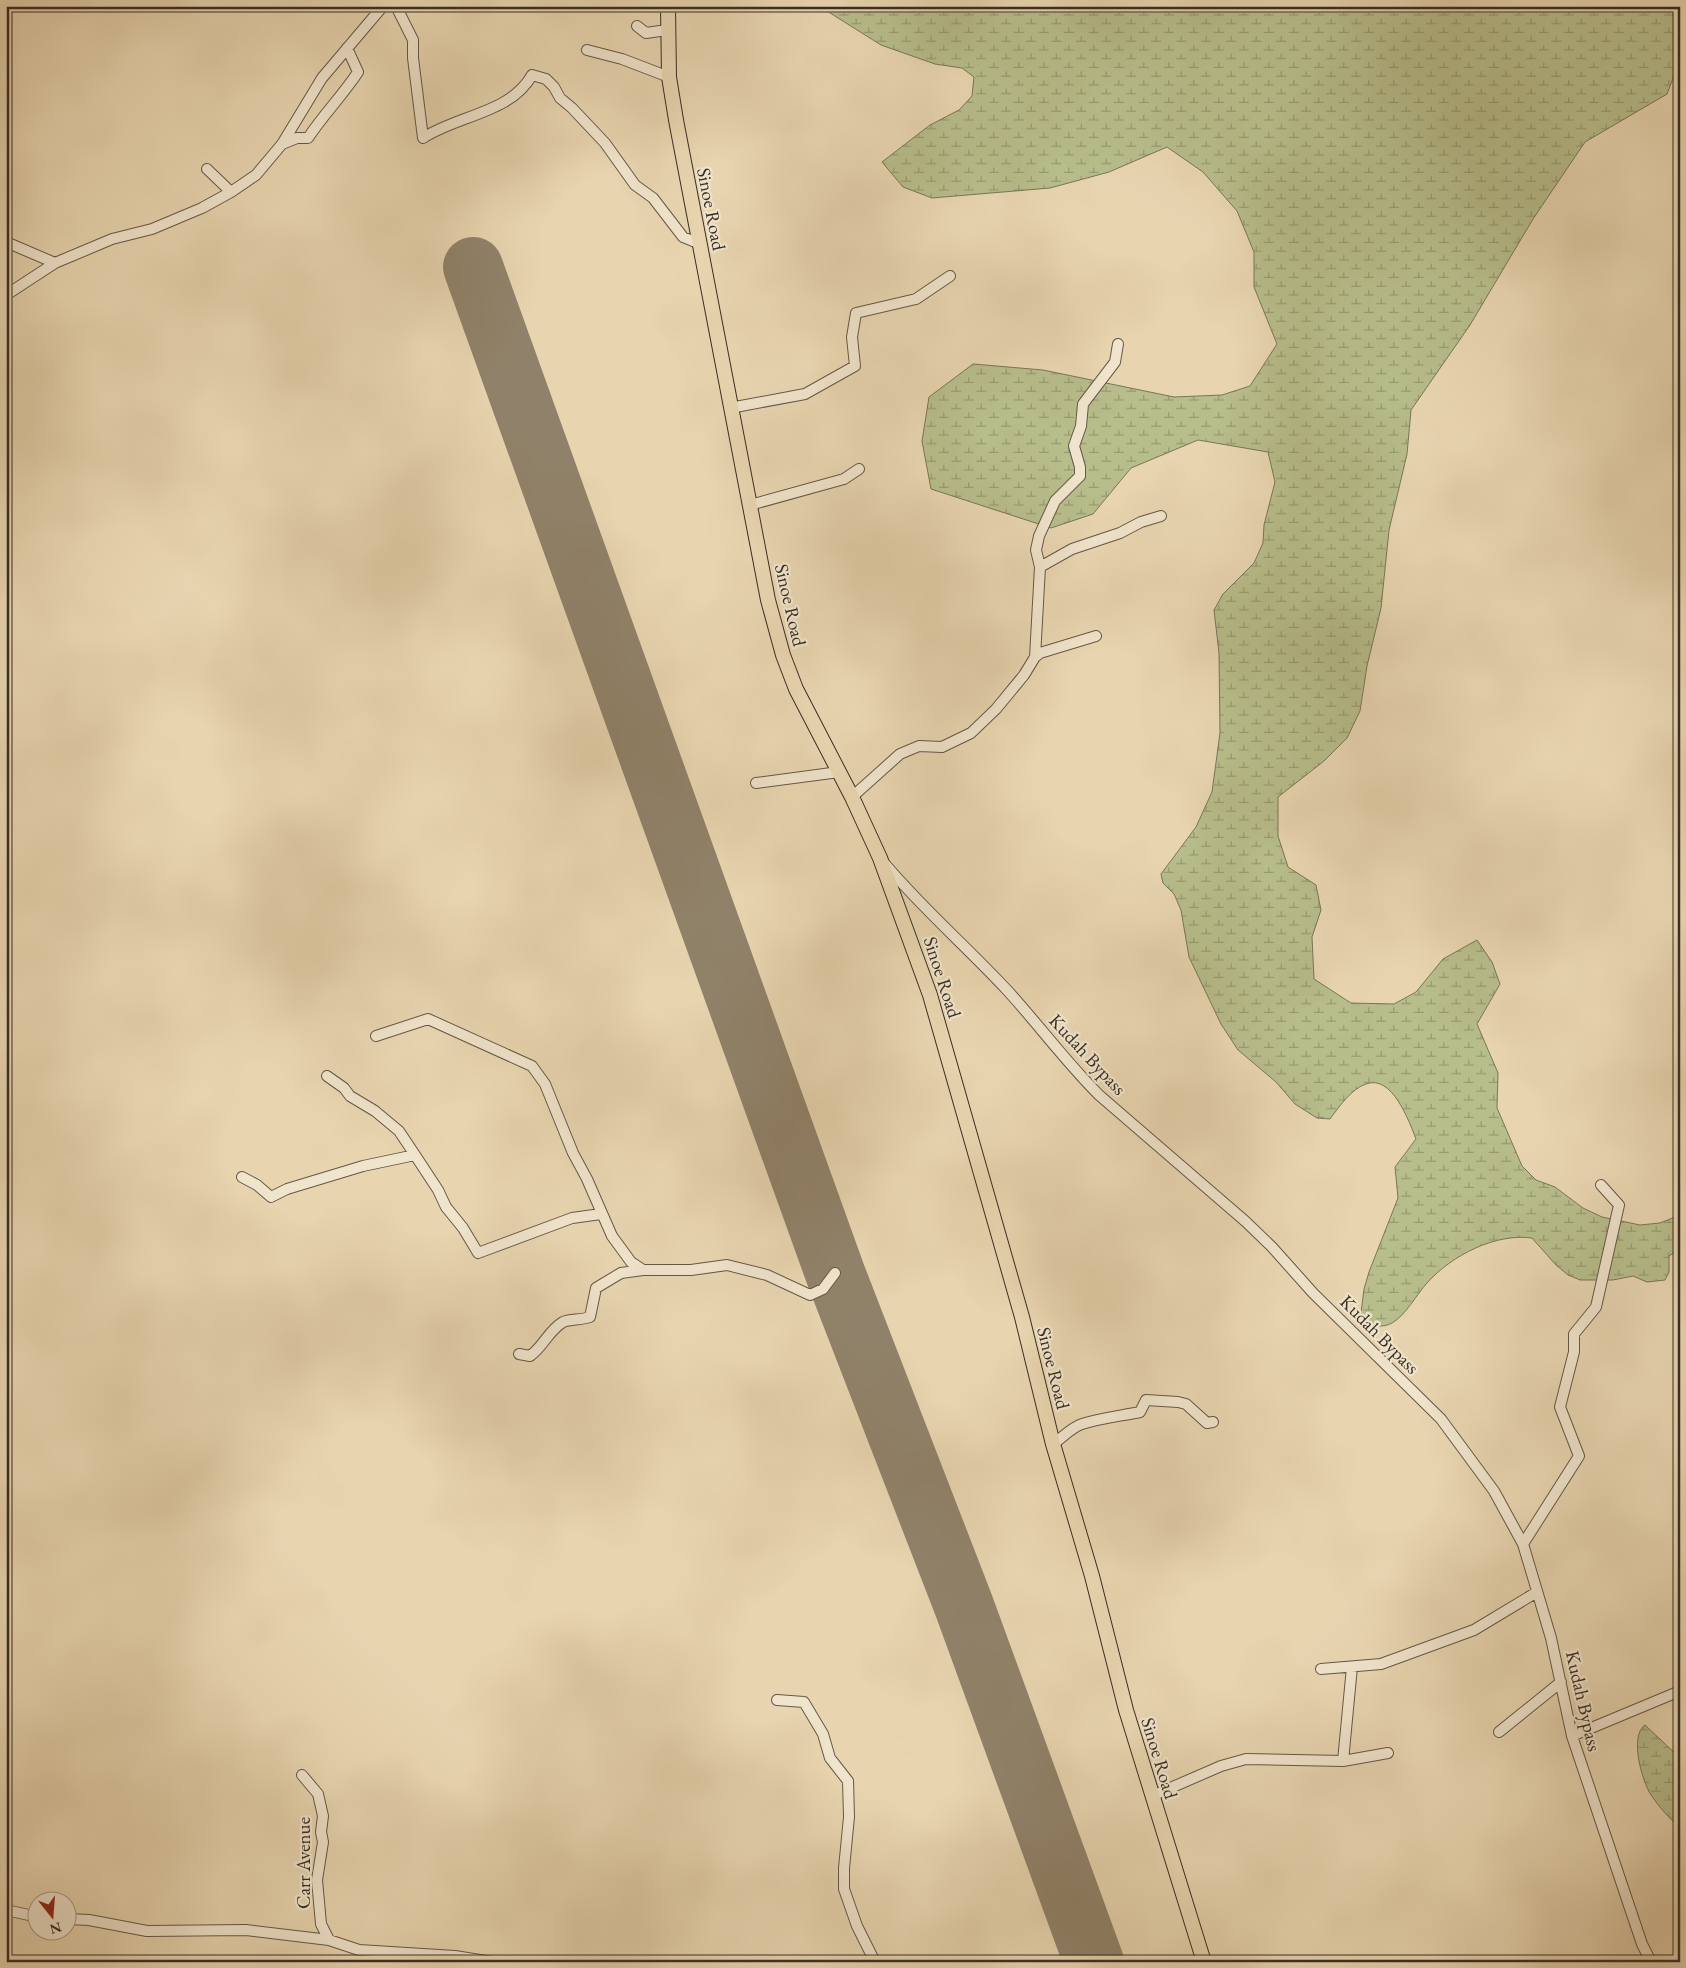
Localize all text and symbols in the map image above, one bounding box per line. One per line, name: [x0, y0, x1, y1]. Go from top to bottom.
street label: Sinoe Road: [691, 166, 732, 253]
street label: Sinoe Road: [769, 561, 812, 649]
street label: Sinoe Road: [918, 933, 967, 1021]
street label: Kudah Bypass: [1044, 1008, 1132, 1100]
street label: Kudah Bypass: [1335, 1289, 1425, 1379]
street label: Sinoe Road: [1031, 1324, 1076, 1412]
street label: Kudah Bypass: [1560, 1648, 1607, 1754]
street label: Sinoe Road: [1135, 1714, 1184, 1802]
street label: Carr Avenue: [291, 1817, 316, 1909]
north arrow: [28, 1890, 78, 1940]
text: N: [47, 1918, 64, 1939]

